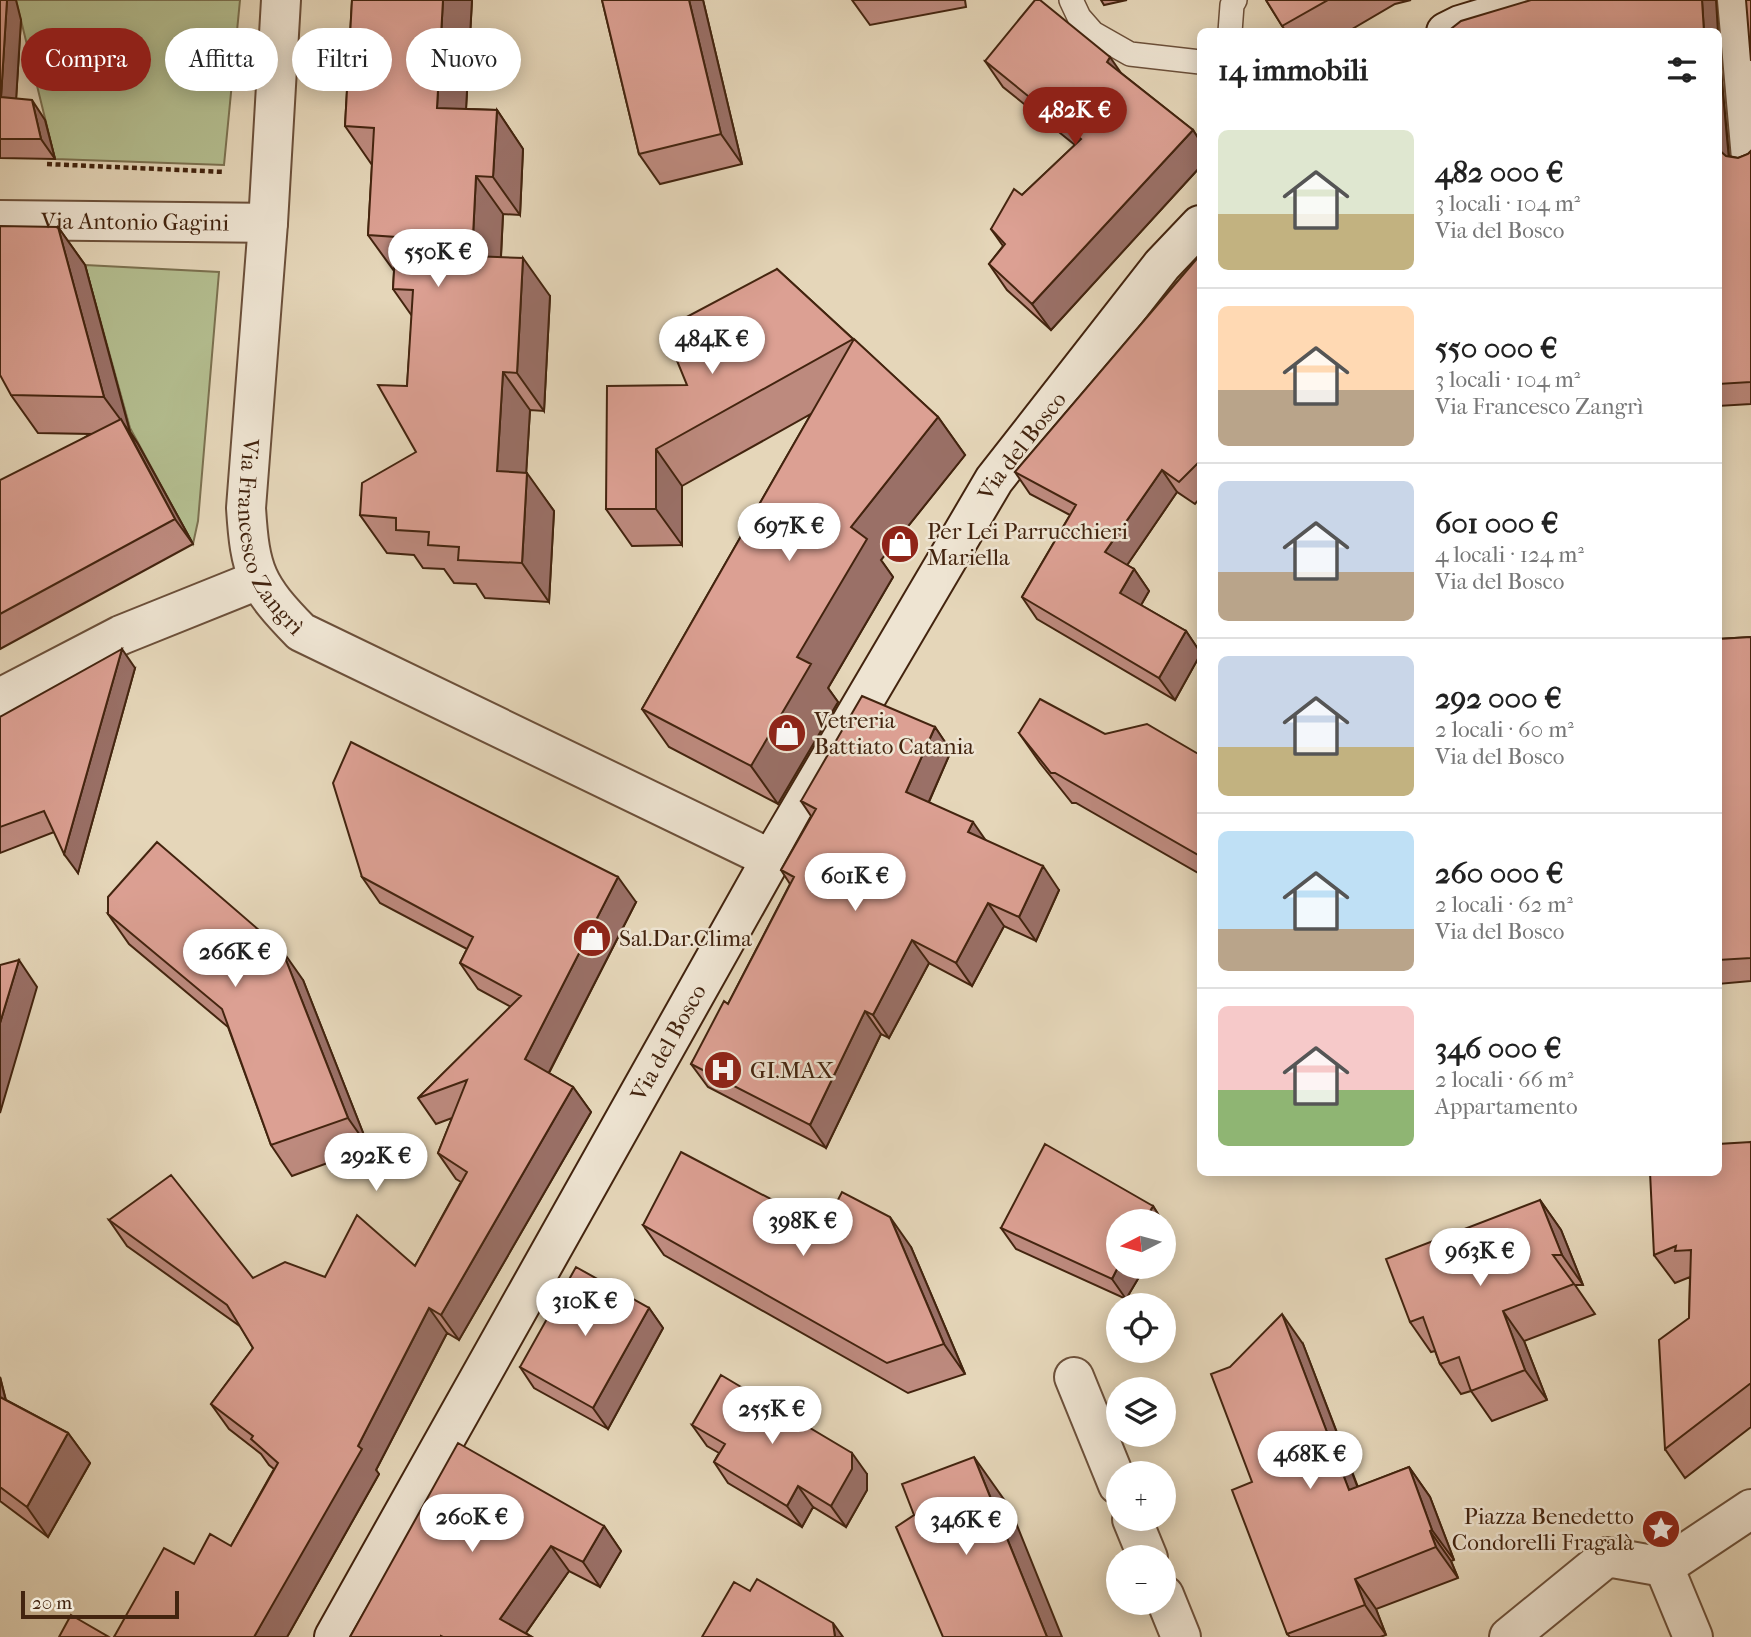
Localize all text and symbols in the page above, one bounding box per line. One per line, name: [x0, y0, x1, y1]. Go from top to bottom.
chip: Compra: [21, 28, 151, 91]
chip: Affitta: [165, 28, 278, 91]
chip: Filtri: [292, 28, 392, 91]
chip: Nuovo: [406, 28, 521, 91]
icon: filters: [1663, 51, 1701, 89]
text: 14 immobili: [1218, 53, 1368, 88]
pin: 482K €: [1018, 88, 1132, 147]
text: 482K €: [1039, 96, 1111, 123]
text: 482 000 €: [1435, 155, 1564, 190]
icon: home: [1274, 158, 1358, 242]
text: 3 locali · 104 m²: [1435, 190, 1580, 217]
street label: Via Antonio Gagini: [40, 207, 229, 236]
text: Via del Bosco: [1435, 217, 1564, 244]
pin: 550K €: [381, 230, 495, 289]
text: 550K €: [404, 238, 472, 265]
pin: 484K €: [655, 316, 769, 376]
text: 484K €: [675, 325, 749, 352]
text: 550 000 €: [1435, 331, 1558, 366]
icon: home: [1274, 334, 1358, 418]
text: 3 locali · 104 m²: [1435, 366, 1580, 393]
street label: Via del Bosco: [971, 386, 1072, 506]
text: Via Francesco Zangrì: [1435, 393, 1644, 420]
street label: Via Francesco Zangrì: [232, 437, 310, 641]
pin: 697K €: [732, 504, 846, 563]
text: 601 000 €: [1435, 506, 1559, 541]
icon: home: [1274, 509, 1358, 593]
text: 697K €: [754, 512, 824, 539]
place label: Per Lei Parrucchieri Mariella: [927, 518, 1128, 571]
shop icon: Per Lei Parrucchieri Mariella: [879, 523, 921, 565]
text: 4 locali · 124 m²: [1435, 541, 1584, 568]
text: Via del Bosco: [1435, 568, 1564, 595]
text: 292 000 €: [1435, 681, 1562, 716]
icon: home: [1274, 684, 1358, 768]
place label: Vetreria Battiato Catania: [813, 707, 974, 760]
shop icon: Vetreria Battiato Catania: [766, 712, 808, 754]
text: 2 locali · 60 m²: [1435, 716, 1574, 743]
text: Via del Bosco: [1435, 743, 1564, 770]
pin: 601K €: [798, 853, 912, 913]
text: 260 000 €: [1435, 856, 1564, 891]
icon: home: [1274, 859, 1358, 943]
text: 601K €: [821, 862, 889, 889]
text: 2 locali · 62 m²: [1435, 891, 1573, 918]
shop icon: Sal.Dar.Clima: [571, 917, 613, 959]
text: Via del Bosco: [1435, 918, 1564, 945]
place label: Sal.Dar.Clima: [619, 925, 752, 952]
pin: 266K €: [178, 930, 292, 989]
text: 266K €: [199, 938, 271, 965]
street label: Via del Bosco: [624, 979, 711, 1106]
text: 346 000 €: [1435, 1031, 1562, 1066]
icon: home: [1274, 1034, 1358, 1118]
hospital icon: GI.MAX: [702, 1049, 744, 1091]
place label: GI.MAX: [750, 1057, 834, 1084]
text: 2 locali · 66 m²: [1435, 1066, 1574, 1093]
text: Appartamento: [1435, 1093, 1578, 1120]
pin: 292K €: [319, 1134, 433, 1193]
text: 292K €: [340, 1142, 412, 1169]
pin: 398K €: [746, 1198, 860, 1258]
text: 398K €: [769, 1207, 837, 1234]
north arrow: [1106, 1209, 1176, 1279]
map controls: [1106, 1209, 1176, 1615]
pin: 963K €: [1423, 1228, 1537, 1288]
text: 963K €: [1445, 1237, 1515, 1264]
pin: 310K €: [528, 1278, 642, 1338]
text: 310K €: [552, 1287, 618, 1314]
button: locate: [1106, 1293, 1176, 1363]
button: layers: [1106, 1377, 1176, 1447]
pin: 255K €: [715, 1386, 829, 1446]
text: 255K €: [739, 1395, 805, 1422]
pin: 468K €: [1253, 1432, 1367, 1491]
text: 468K €: [1274, 1440, 1346, 1467]
button: +: [1106, 1461, 1176, 1531]
pin: 260K €: [415, 1494, 529, 1554]
pin: 346K €: [909, 1498, 1023, 1557]
text: 260K €: [436, 1503, 508, 1530]
place label: Piazza Benedetto Condorelli Fragalà: [1452, 1503, 1634, 1556]
text: 346K €: [931, 1506, 1001, 1533]
place icon: Piazza Benedetto Condorelli Fragalà: [1640, 1508, 1682, 1550]
button: −: [1106, 1545, 1176, 1615]
scale bar: [21, 1588, 178, 1620]
text: 20 m: [32, 1592, 72, 1614]

